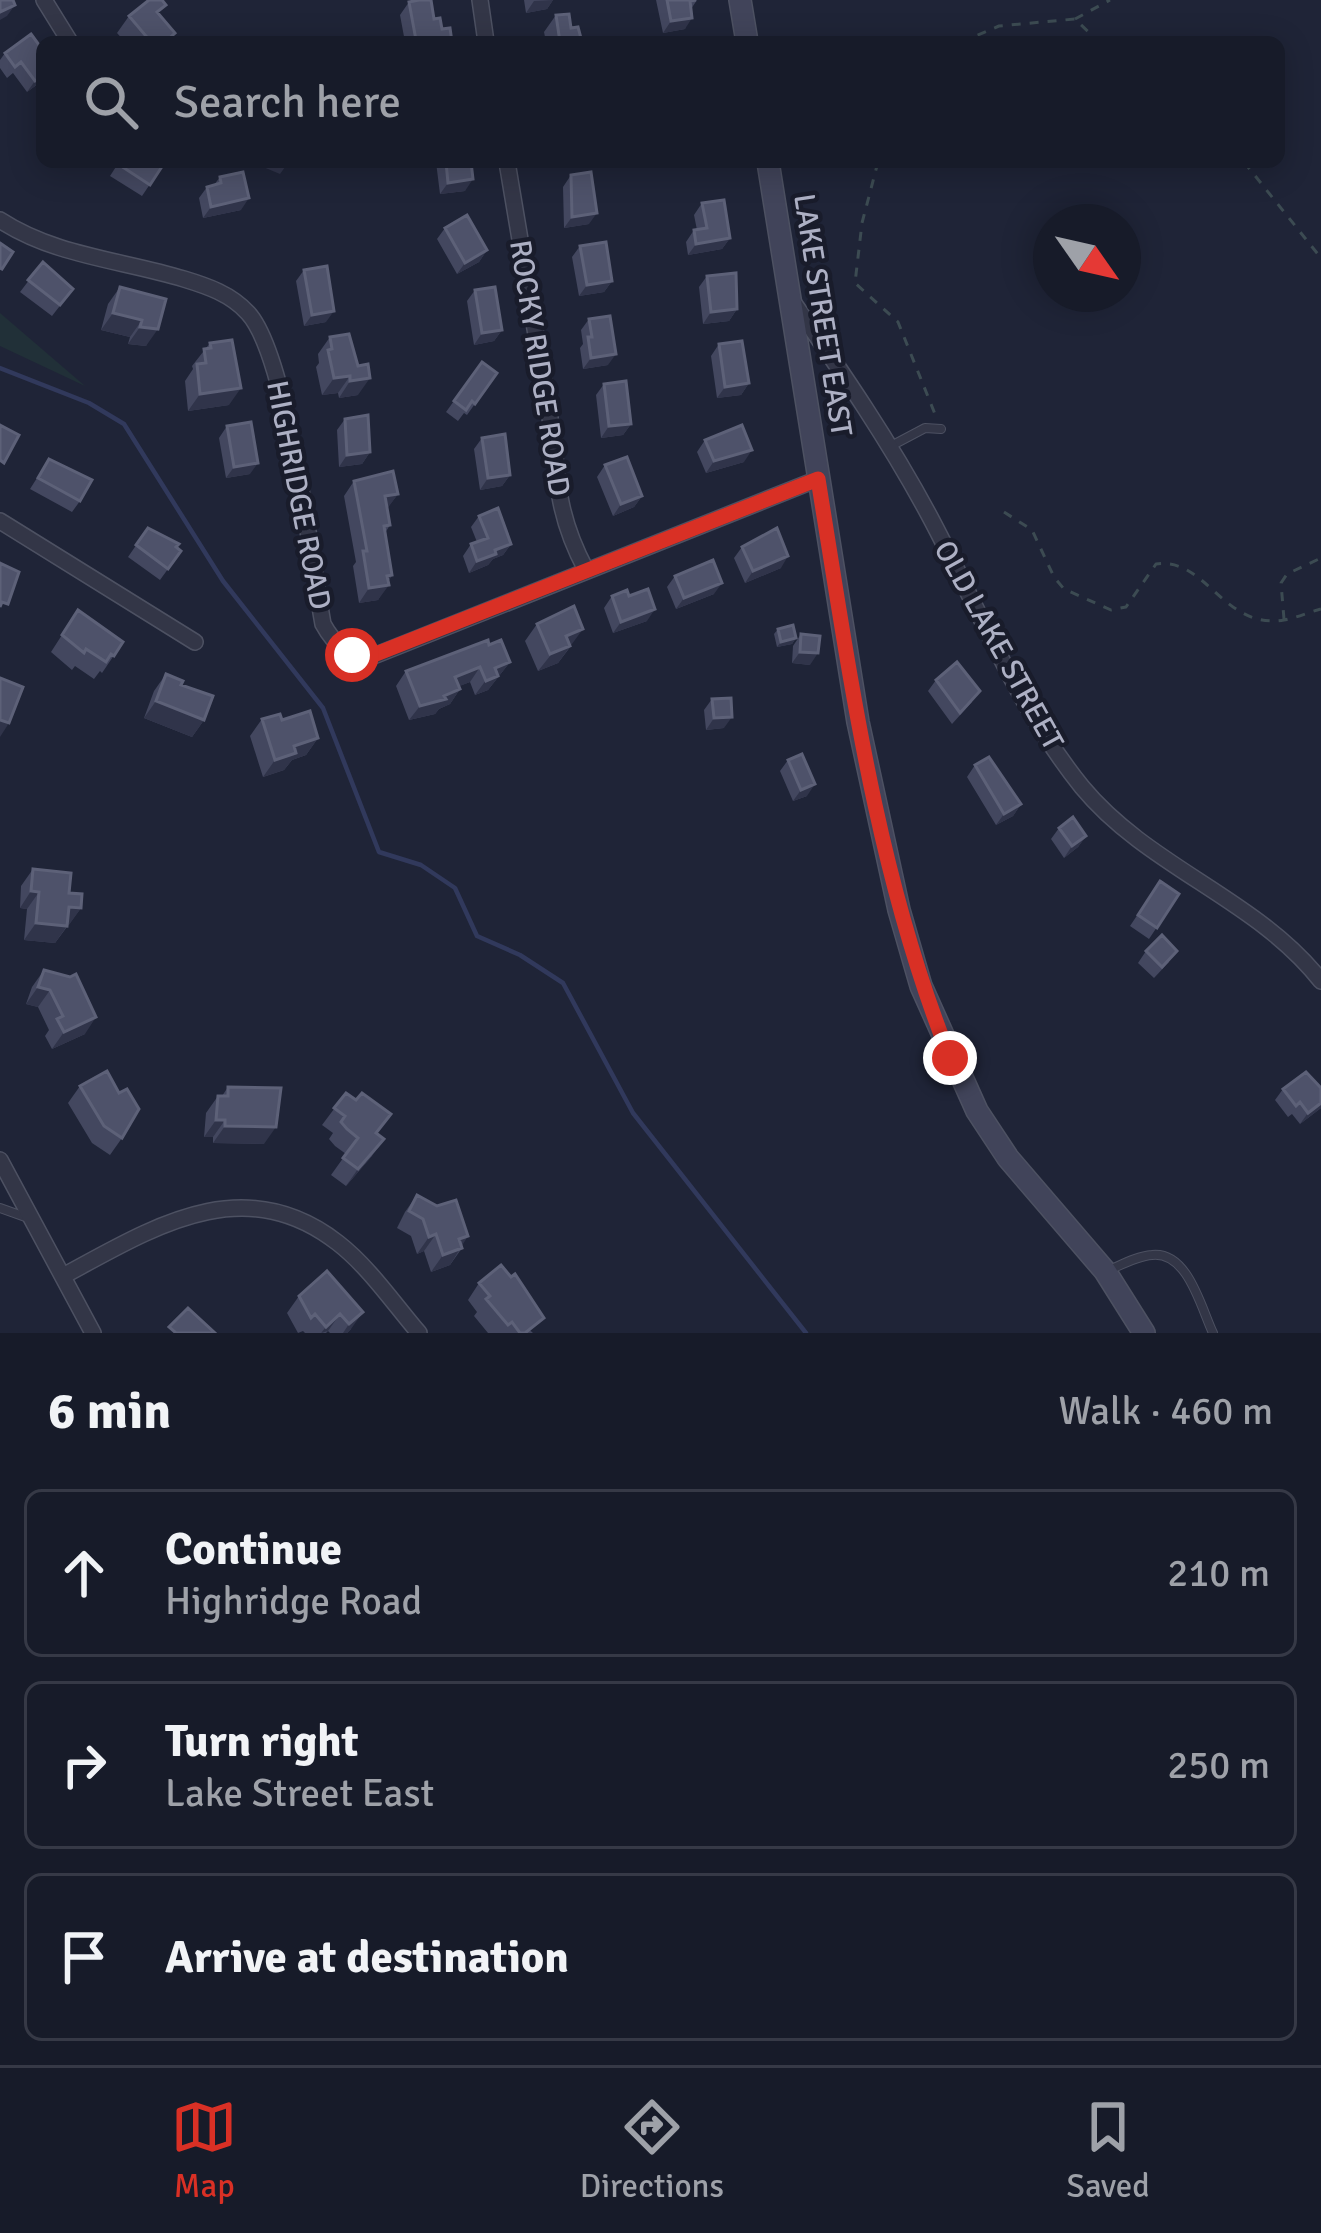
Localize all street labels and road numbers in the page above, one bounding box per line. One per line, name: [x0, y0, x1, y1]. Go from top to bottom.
street label: LAKE STREET EAST: [785, 191, 860, 439]
street label: ROCKY RIDGE ROAD: [501, 237, 578, 499]
street label: HIGHRIDGE ROAD: [258, 377, 339, 613]
street label: OLD LAKE STREET: [926, 534, 1072, 757]

